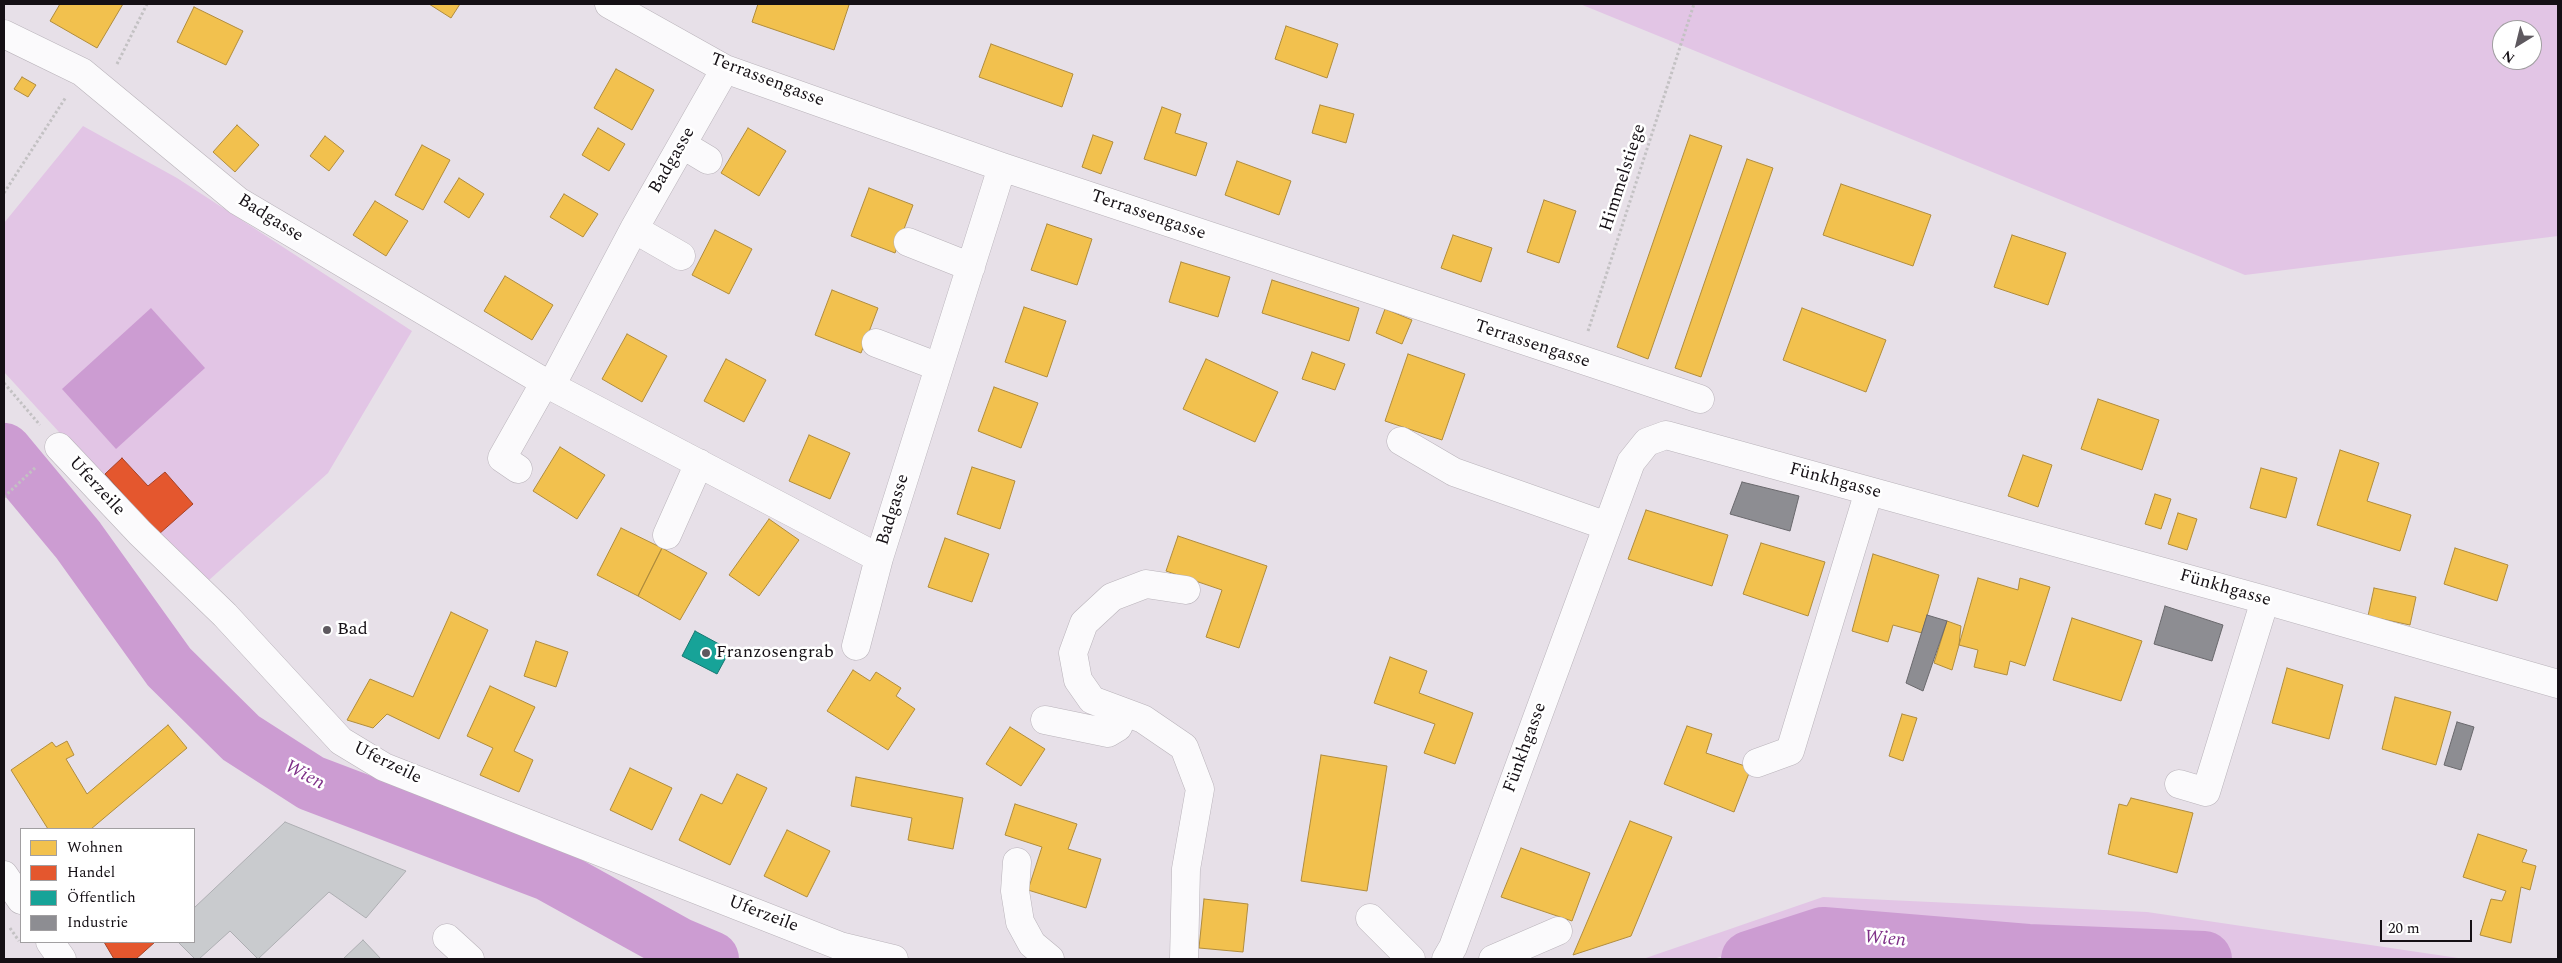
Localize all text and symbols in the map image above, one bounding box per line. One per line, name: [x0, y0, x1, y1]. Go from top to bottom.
north arrow: [2492, 20, 2542, 70]
text: N: [2498, 45, 2519, 69]
street label: Terrassengasse: [707, 49, 827, 113]
street label: Himmelstiege: [1596, 121, 1652, 235]
street label: Badgasse: [645, 124, 701, 198]
street label: Terrassengasse: [1088, 186, 1208, 246]
street label: Badgasse: [233, 190, 307, 248]
street label: Terrassengasse: [1471, 316, 1593, 374]
street label: Uferzeile: [63, 453, 129, 521]
street label: Fünkhgasse: [1787, 459, 1883, 505]
street label: Badgasse: [873, 472, 915, 548]
street label: Fünkhgasse: [2177, 566, 2273, 612]
place label: Bad: [337, 619, 368, 641]
marker: Bad: [321, 624, 333, 636]
place label: Franzosengrab: [716, 642, 834, 664]
marker: Franzosengrab: [700, 647, 712, 659]
street label: Fünkhgasse: [1500, 700, 1552, 796]
street label: Uferzeile: [349, 738, 425, 790]
water label: Wien: [280, 756, 328, 796]
legend: [20, 828, 195, 943]
text: Wohnen: [67, 836, 123, 859]
text: Handel: [67, 861, 115, 884]
text: Öffentlich: [67, 886, 136, 909]
street label: Uferzeile: [725, 892, 801, 938]
scale bar: [2382, 910, 2474, 942]
text: Industrie: [67, 911, 128, 934]
text: 20 m: [2388, 917, 2420, 940]
water label: Wien: [1863, 927, 1907, 953]

